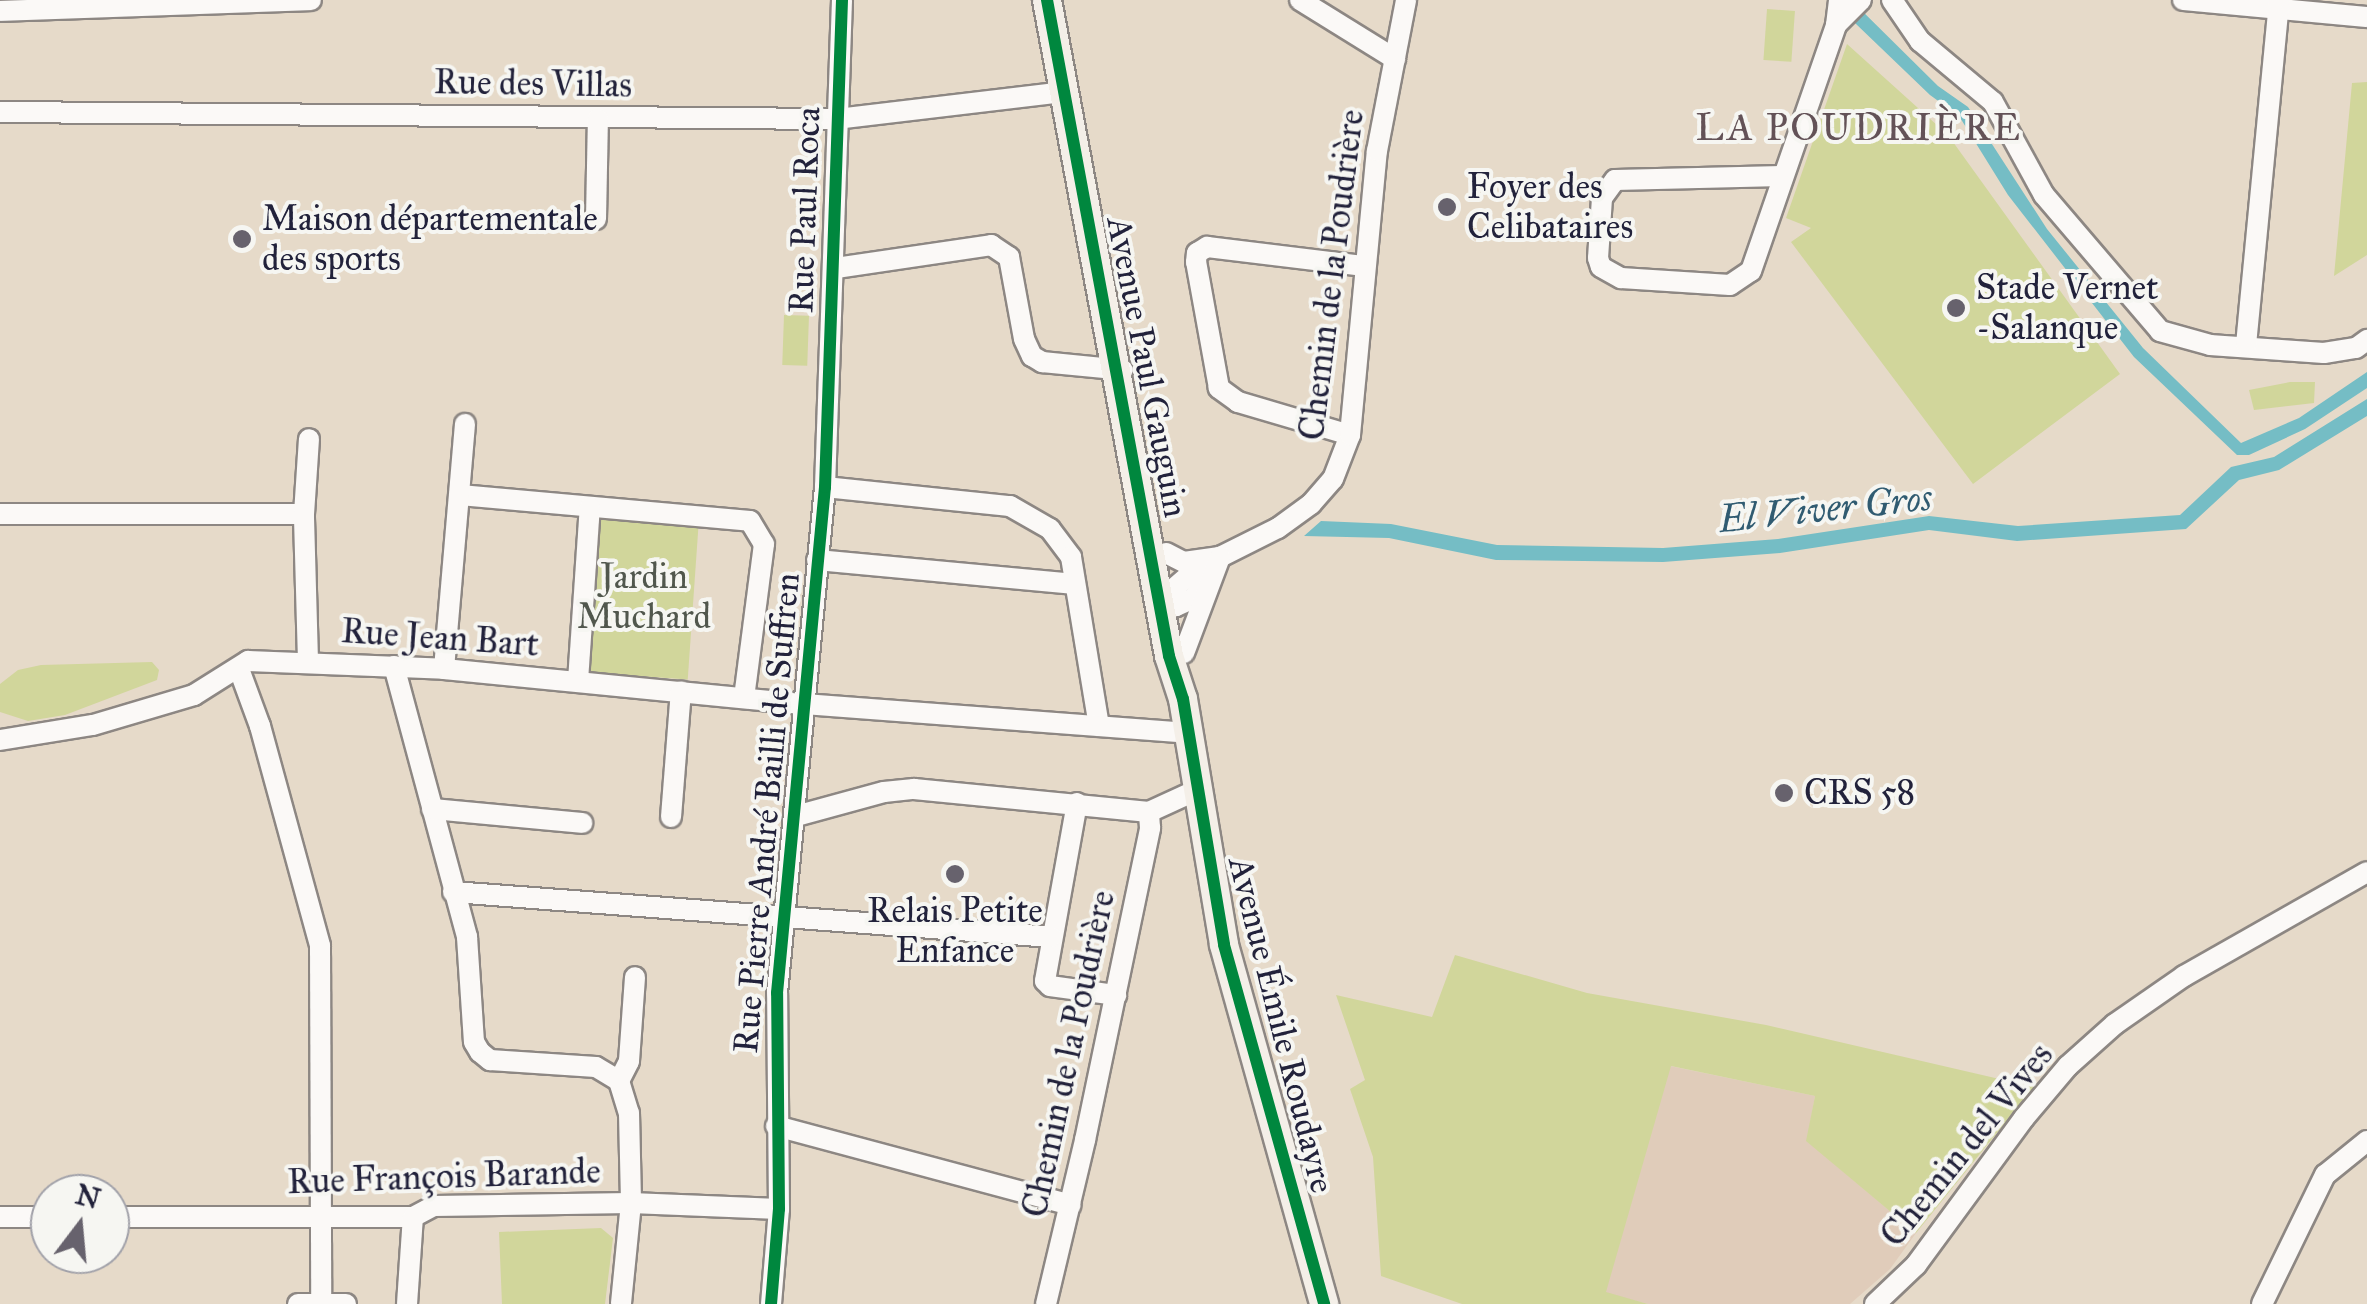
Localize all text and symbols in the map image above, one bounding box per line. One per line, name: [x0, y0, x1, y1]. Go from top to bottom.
street label: Rue des Villas: [434, 61, 632, 107]
district label: LA POUDRIÈRE: [1695, 105, 2023, 151]
street label: Rue Paul Roca: [780, 106, 830, 314]
street label: Chemin de la Poudrière: [1291, 107, 1373, 443]
place label: Foyer des Celibataires: [1467, 166, 1633, 248]
marker: Foyer des Celibataires: [1436, 196, 1458, 218]
place label: Maison départementale des sports: [262, 198, 598, 280]
street label: Avenue Paul Gauguin: [1097, 213, 1197, 521]
marker: Maison départementale des sports: [231, 228, 253, 250]
place label: Stade Vernet -Salanque: [1976, 267, 2158, 349]
marker: Stade Vernet -Salanque: [1945, 297, 1967, 319]
water label: El Viver Gros: [1716, 475, 1934, 543]
park label: Jardin Muchard: [577, 556, 711, 638]
street label: Rue Pierre André Bailli de Suffren: [725, 571, 809, 1055]
street label: Rue Jean Bart: [340, 610, 540, 666]
place label: CRS 58: [1804, 772, 1915, 814]
marker: CRS 58: [1773, 782, 1795, 804]
street label: Avenue Émile Roudayre: [1219, 853, 1343, 1197]
marker: Relais Petite Enfance: [944, 863, 966, 885]
street label: Chemin de la Poudrière: [1014, 887, 1124, 1221]
place label: Relais Petite Enfance: [867, 890, 1043, 972]
street label: Chemin del Vives: [1872, 1035, 2062, 1255]
street label: Rue François Barande: [287, 1151, 601, 1203]
north arrow: [30, 1174, 130, 1274]
text: N: [72, 1177, 104, 1217]

